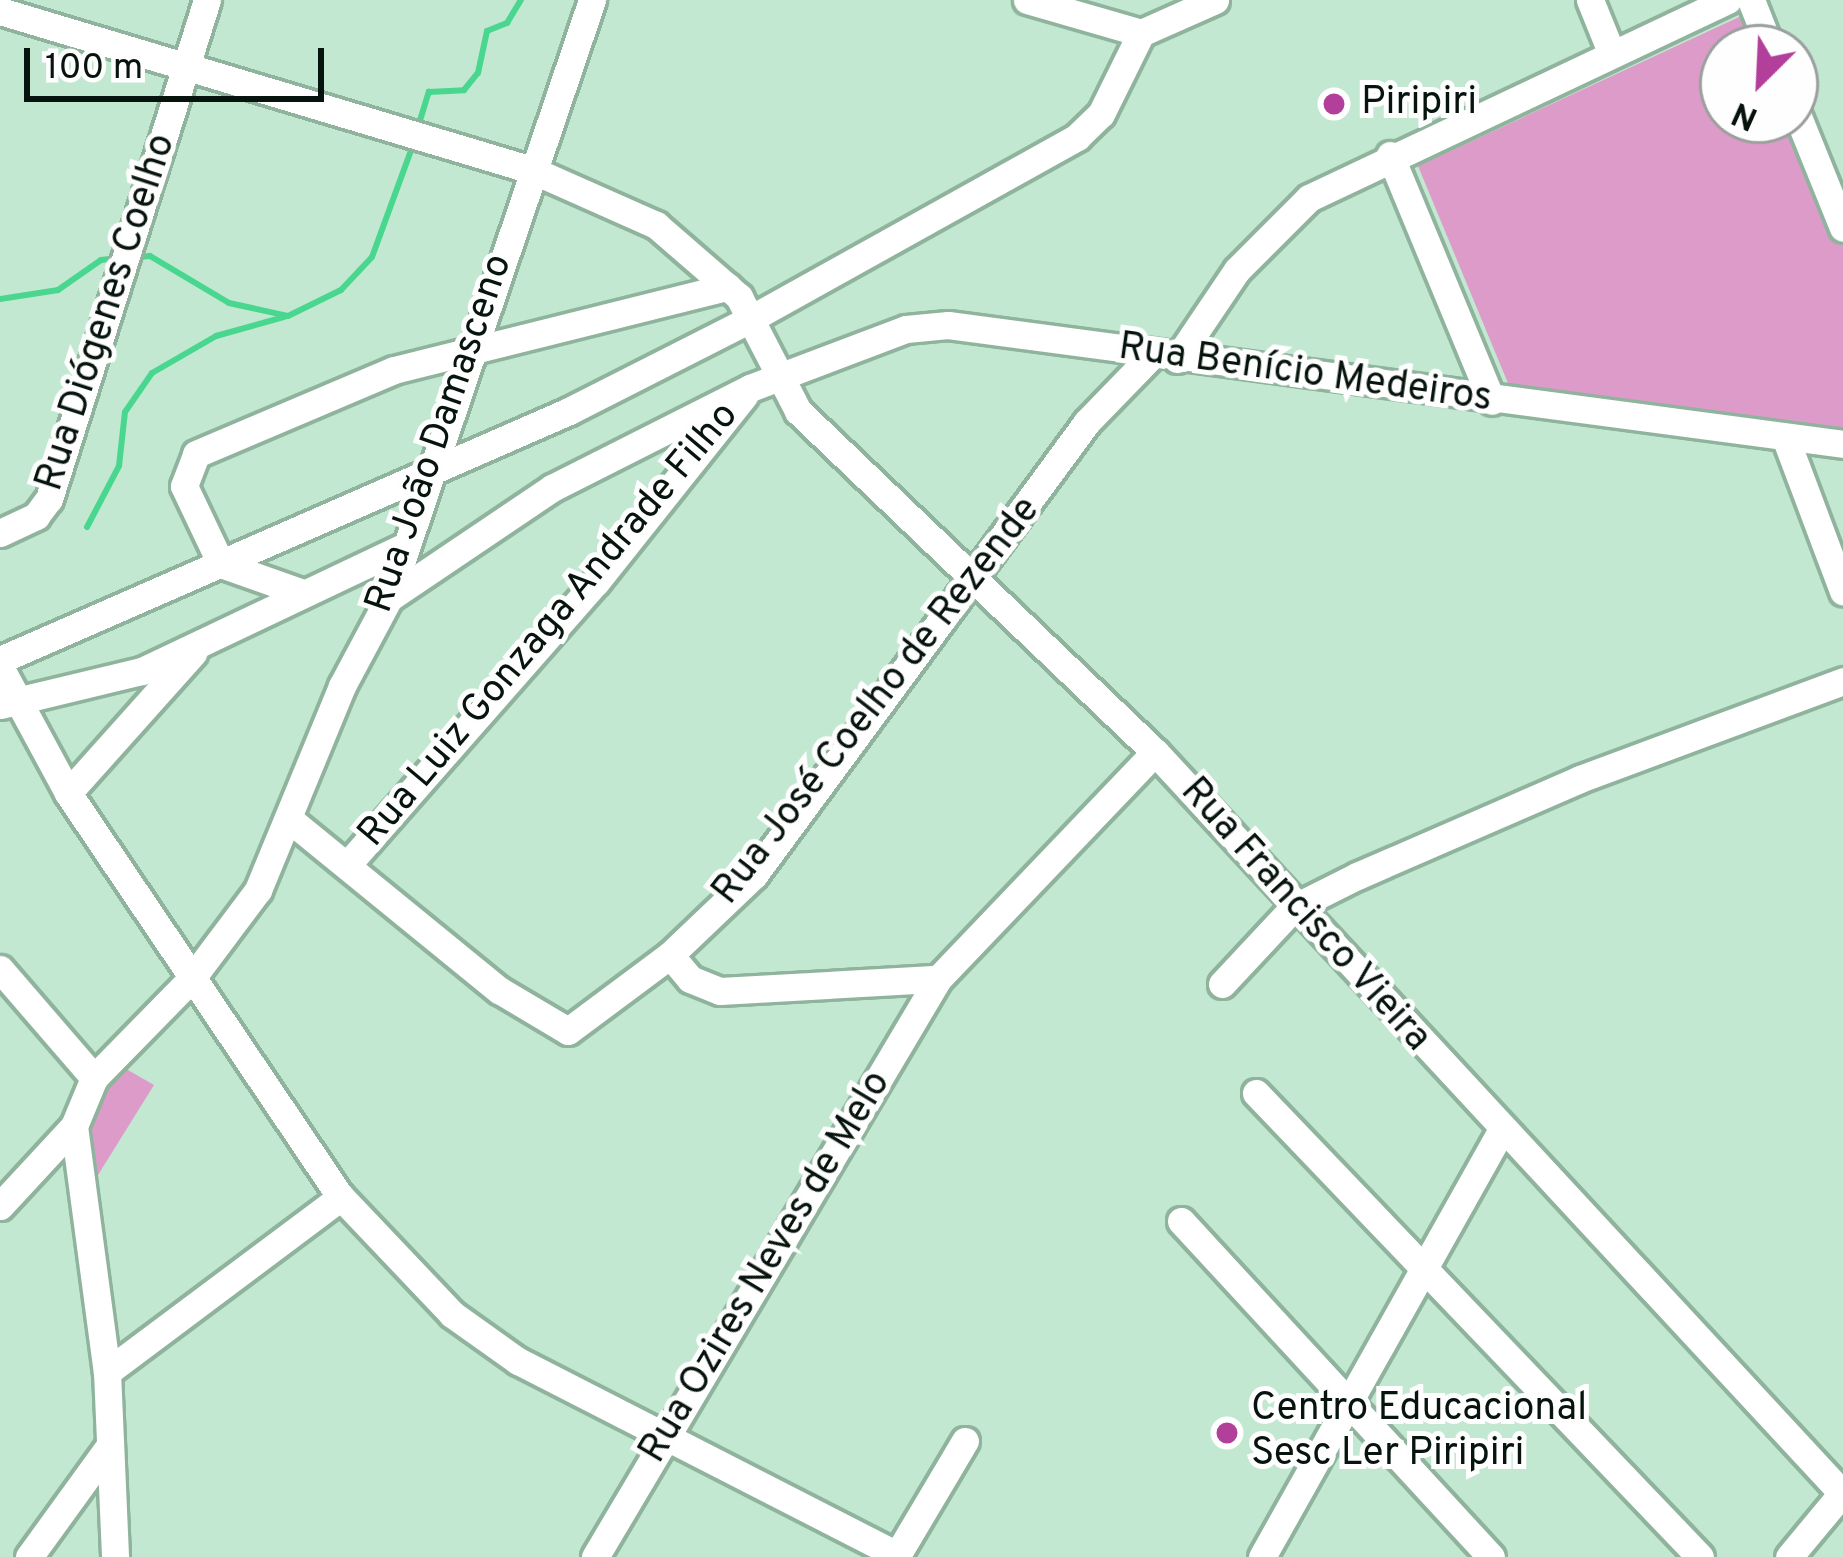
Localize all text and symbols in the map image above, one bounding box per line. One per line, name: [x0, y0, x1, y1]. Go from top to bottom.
scale bar: [30, 24, 330, 98]
north arrow: [1699, 24, 1819, 144]
text: 100 m: [45, 46, 143, 92]
place label: Piripiri: [1361, 81, 1477, 127]
marker: Piripiri: [1318, 88, 1350, 120]
text: N: [1726, 90, 1765, 138]
street label: Rua Diógenes Coelho: [28, 129, 188, 497]
street label: Rua João Damasceno: [358, 249, 524, 619]
street label: Rua Benício Medeiros: [1115, 326, 1495, 424]
street label: Rua Luiz Gonzaga Andrade Filho: [350, 394, 750, 858]
street label: Rua José Coelho de Rezende: [704, 489, 1052, 915]
street label: Rua Francisco Vieira: [1168, 769, 1440, 1063]
street label: Rua Ozires Neves de Melo: [631, 1063, 903, 1473]
place label: Centro Educacional Sesc Ler Piripiri: [1251, 1388, 1587, 1479]
marker: Centro Educacional Sesc Ler Piripiri: [1214, 1420, 1240, 1446]

